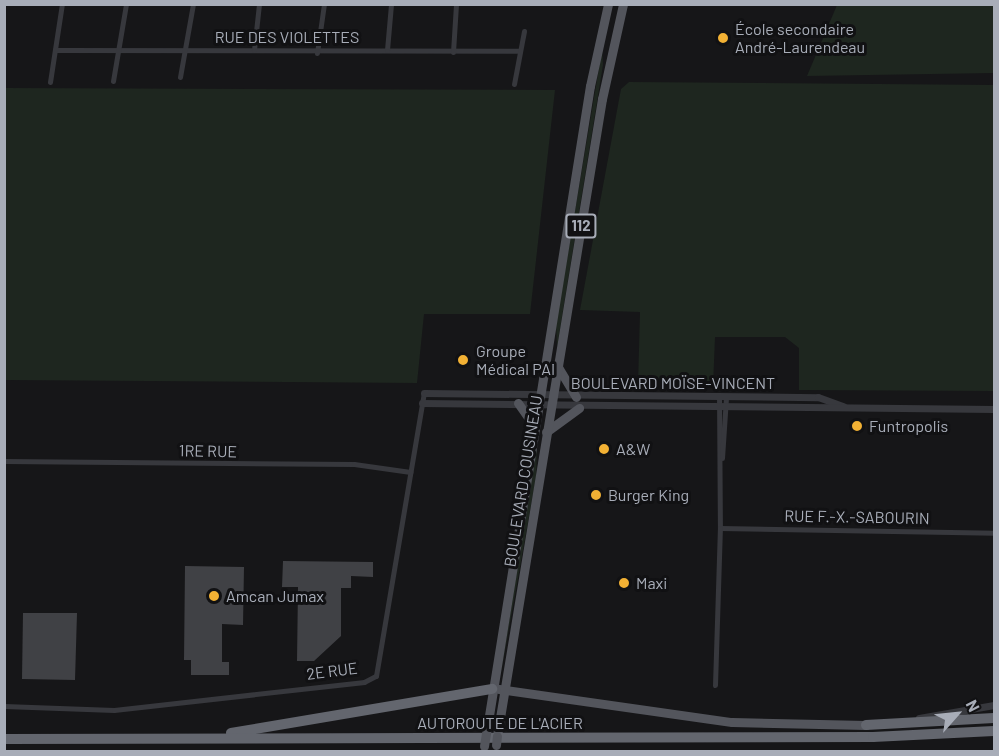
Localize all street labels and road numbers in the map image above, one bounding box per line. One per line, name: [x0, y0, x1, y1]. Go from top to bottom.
street label: RUE DES VIOLETTES: [215, 27, 359, 47]
road number: 112: [564, 214, 598, 238]
street label: BOULEVARD MOÏSE-VINCENT: [571, 373, 775, 393]
street label: BOULEVARD COUSINEAU: [500, 394, 546, 568]
street label: 1RE RUE: [179, 441, 237, 461]
street label: RUE F.-X.-SABOURIN: [784, 506, 930, 528]
street label: 2E RUE: [305, 658, 359, 684]
street label: AUTOROUTE DE L'ACIER: [417, 713, 583, 733]

